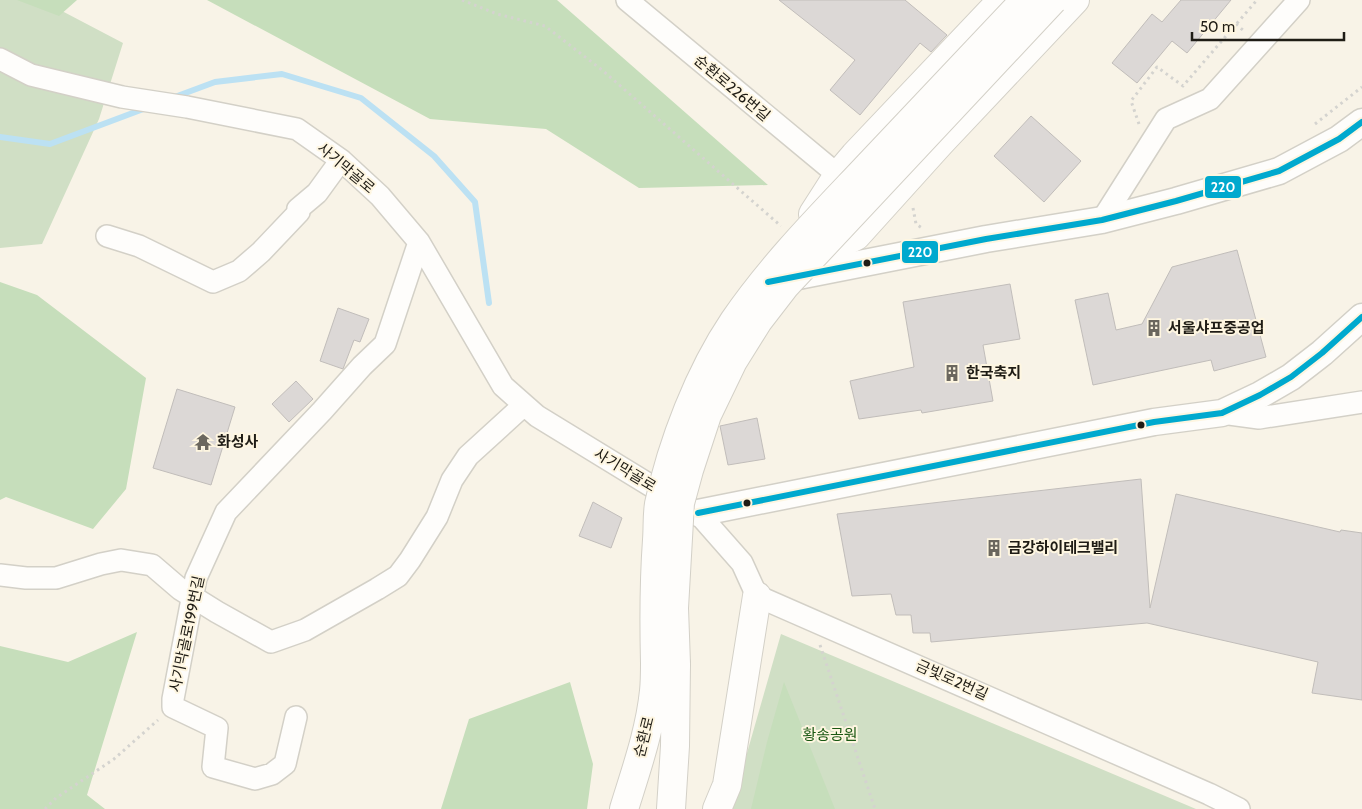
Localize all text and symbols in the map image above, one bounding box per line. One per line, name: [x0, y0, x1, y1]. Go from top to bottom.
scale bar: [1192, 10, 1344, 42]
text: 50 m: [1200, 18, 1235, 36]
street label: 순환로226번길: [690, 51, 774, 125]
street label: 사기막골로: [314, 139, 378, 197]
line badge: 220: [1204, 175, 1242, 199]
text: 220: [1211, 178, 1235, 196]
line badge: 220: [901, 240, 939, 264]
text: 220: [908, 243, 932, 261]
unlabelled marker: [862, 258, 872, 268]
building icon: 서울샤프중공업: [1144, 318, 1164, 338]
place label: 서울샤프중공업: [1168, 319, 1265, 337]
building icon: 한국축지: [942, 363, 962, 383]
place label: 한국축지: [966, 364, 1021, 382]
unlabelled marker: [1136, 420, 1146, 430]
temple icon: 화성사: [193, 432, 213, 452]
place label: 화성사: [217, 433, 259, 451]
street label: 사기막골로: [591, 445, 659, 495]
unlabelled marker: [742, 498, 752, 508]
building icon: 금강하이테크밸리: [984, 538, 1004, 558]
place label: 금강하이테크밸리: [1008, 539, 1118, 557]
street label: 사기막골로199번길: [166, 574, 208, 694]
street label: 금빛로2번길: [913, 656, 991, 704]
street label: 순환로: [630, 715, 658, 759]
park label: 황송공원: [802, 726, 858, 744]

